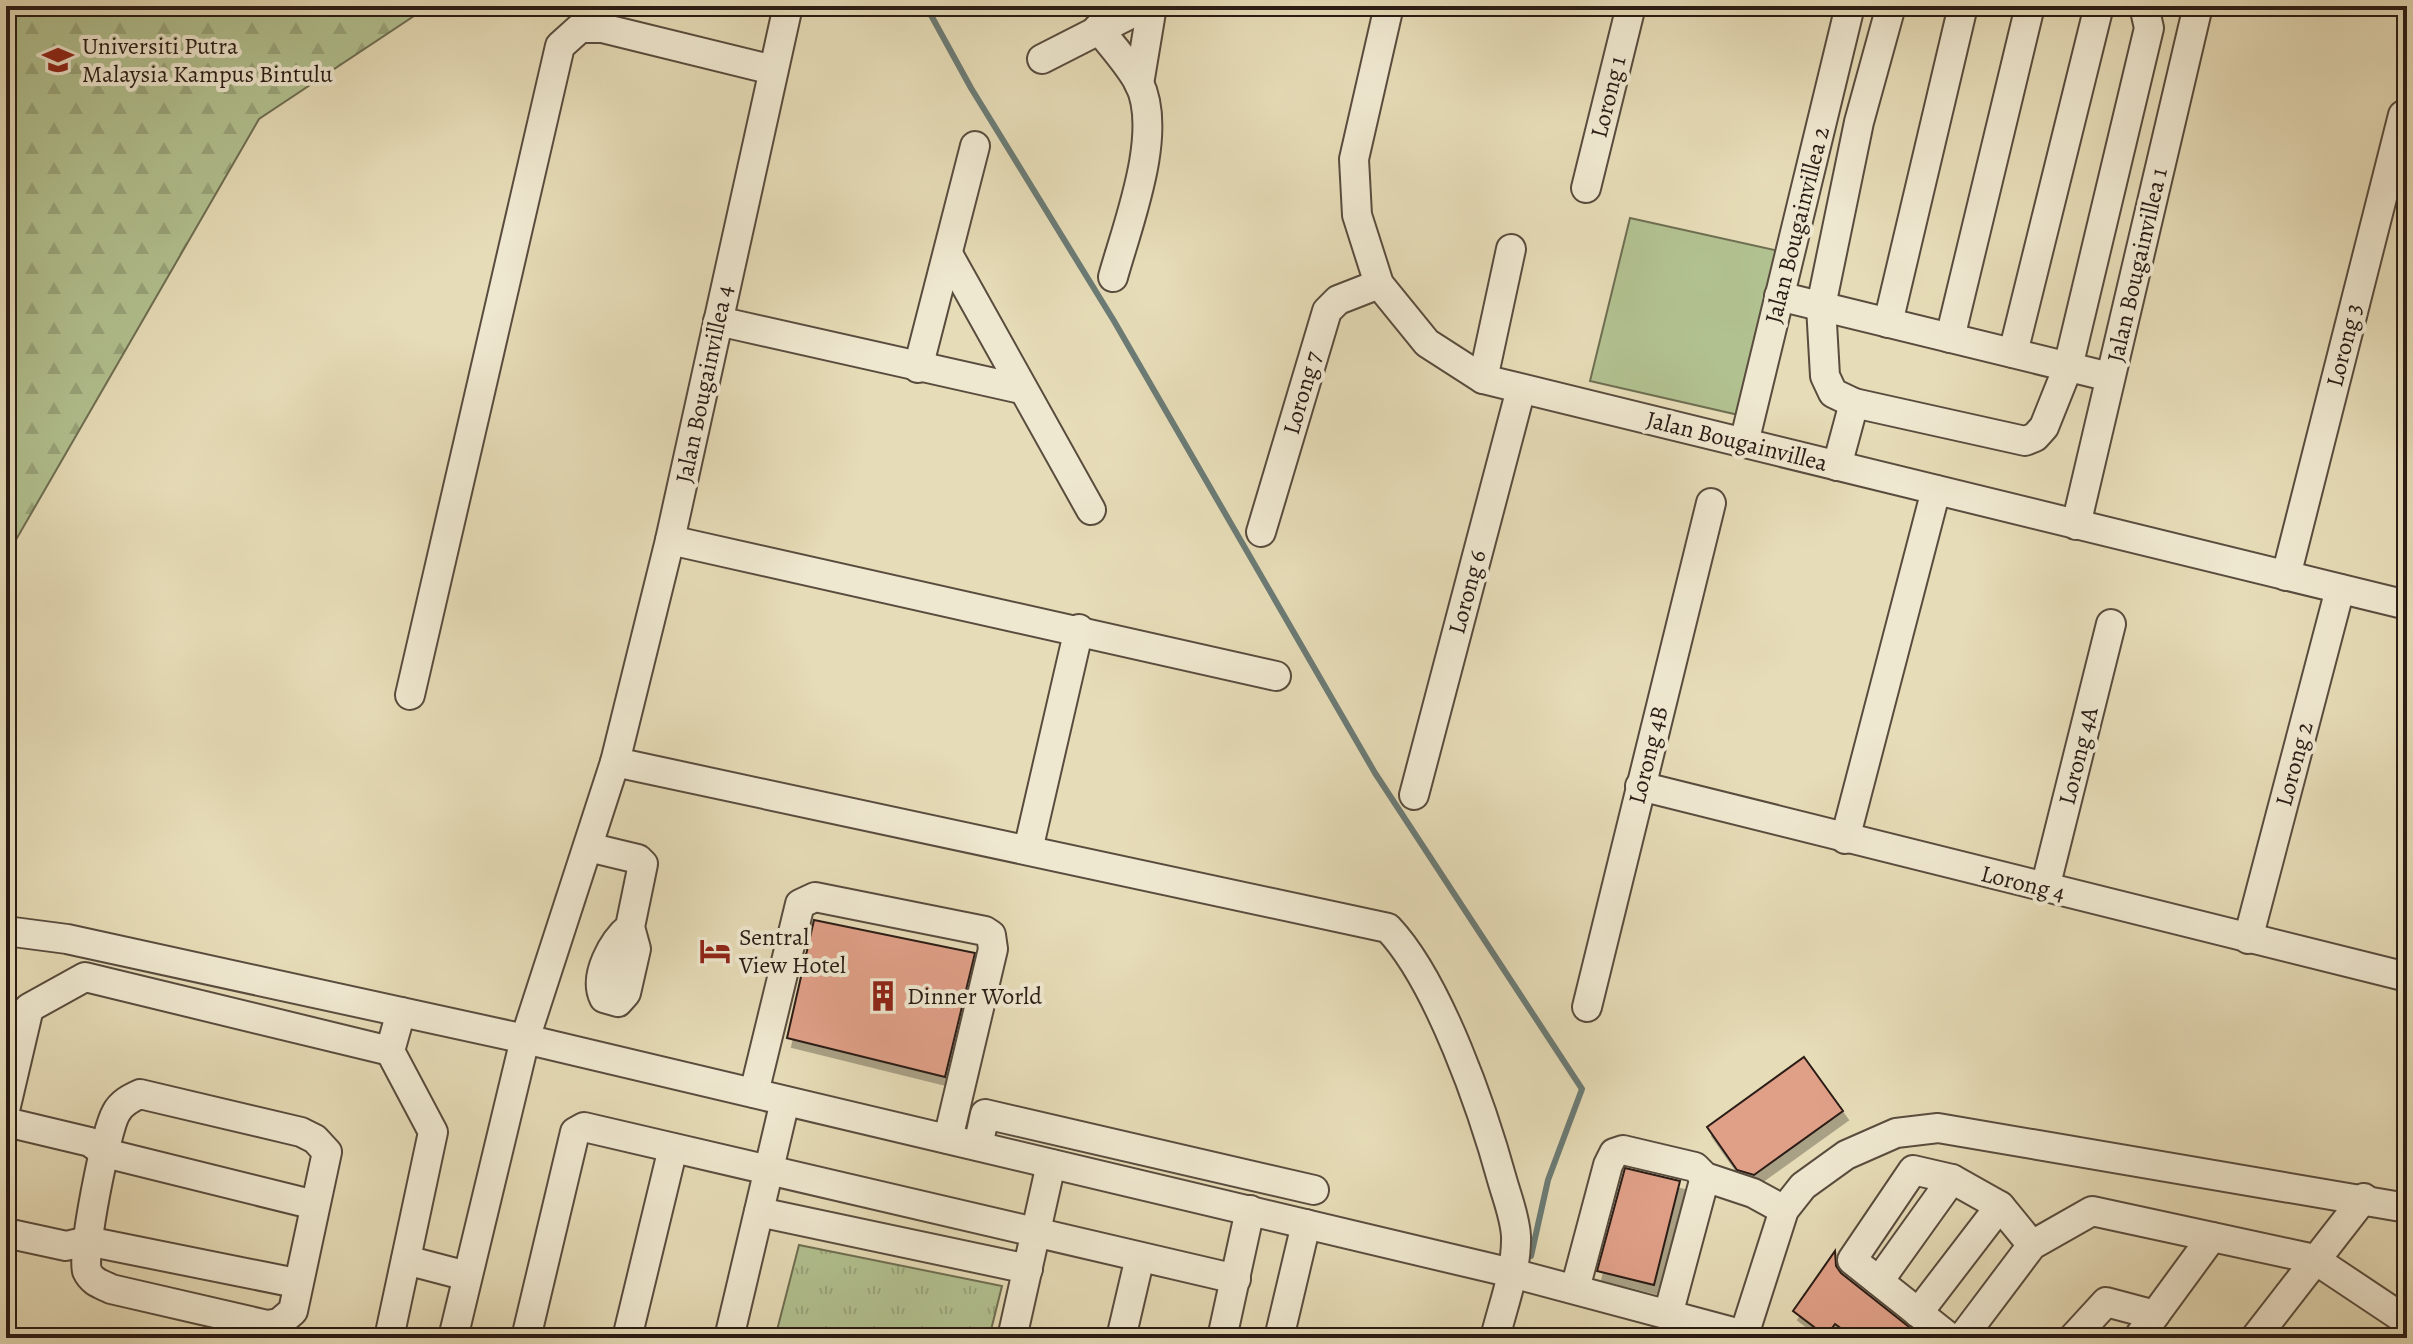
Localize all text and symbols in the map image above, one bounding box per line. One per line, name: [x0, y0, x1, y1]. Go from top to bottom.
place label: Universiti Putra Malaysia Kampus Bintulu: [82, 30, 333, 90]
school or university icon: Universiti Putra Malaysia Kampus Bintulu: [41, 43, 75, 77]
street label: Lorong 1: [1582, 53, 1634, 141]
street label: Jalan Bougainvillea 2: [1757, 123, 1837, 327]
street label: Jalan Bougainvillea 1: [2099, 165, 2175, 365]
street label: Jalan Bougainvillea 4: [667, 282, 741, 486]
street label: Lorong 3: [2318, 300, 2370, 390]
street label: Lorong 7: [1275, 347, 1329, 438]
street label: Jalan Bougainvillea: [1643, 403, 1832, 479]
street label: Lorong 6: [1440, 546, 1494, 638]
street label: Lorong 4B: [1620, 703, 1676, 807]
street label: Lorong 4A: [2050, 703, 2106, 808]
street label: Lorong 2: [2267, 718, 2321, 810]
street label: Lorong 4: [1977, 857, 2069, 909]
place label: Sentral View Hotel: [738, 921, 846, 981]
hotel icon: Sentral View Hotel: [698, 934, 732, 968]
building icon: Dinner World: [866, 979, 900, 1013]
place label: Dinner World: [907, 980, 1042, 1012]

